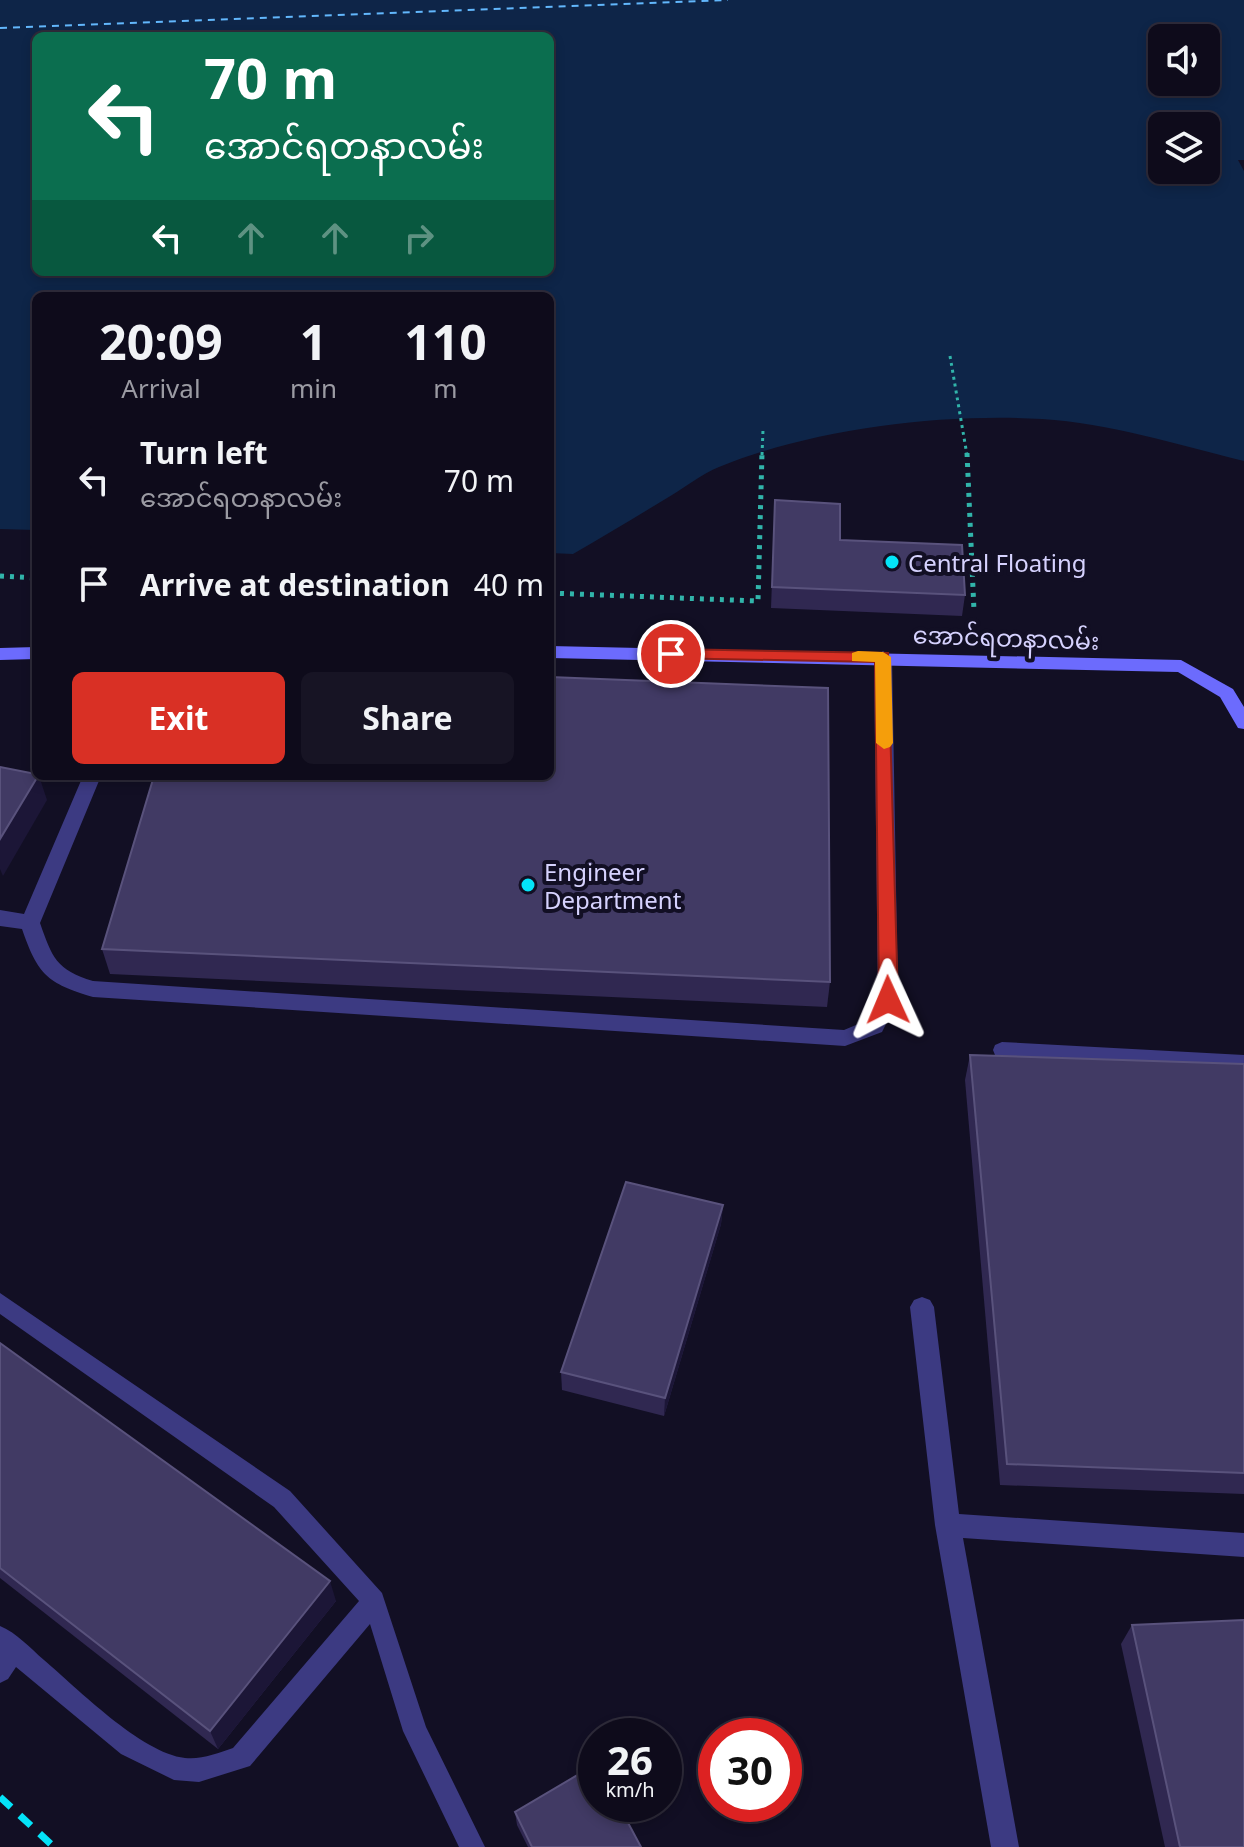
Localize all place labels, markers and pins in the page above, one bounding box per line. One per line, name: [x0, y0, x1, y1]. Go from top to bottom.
place label: Central Floating: [908, 546, 1087, 579]
marker: Central Floating: [883, 553, 901, 571]
pin: [637, 620, 705, 688]
place label: Engineer Department: [544, 855, 682, 916]
marker: Engineer Department: [519, 876, 537, 894]

